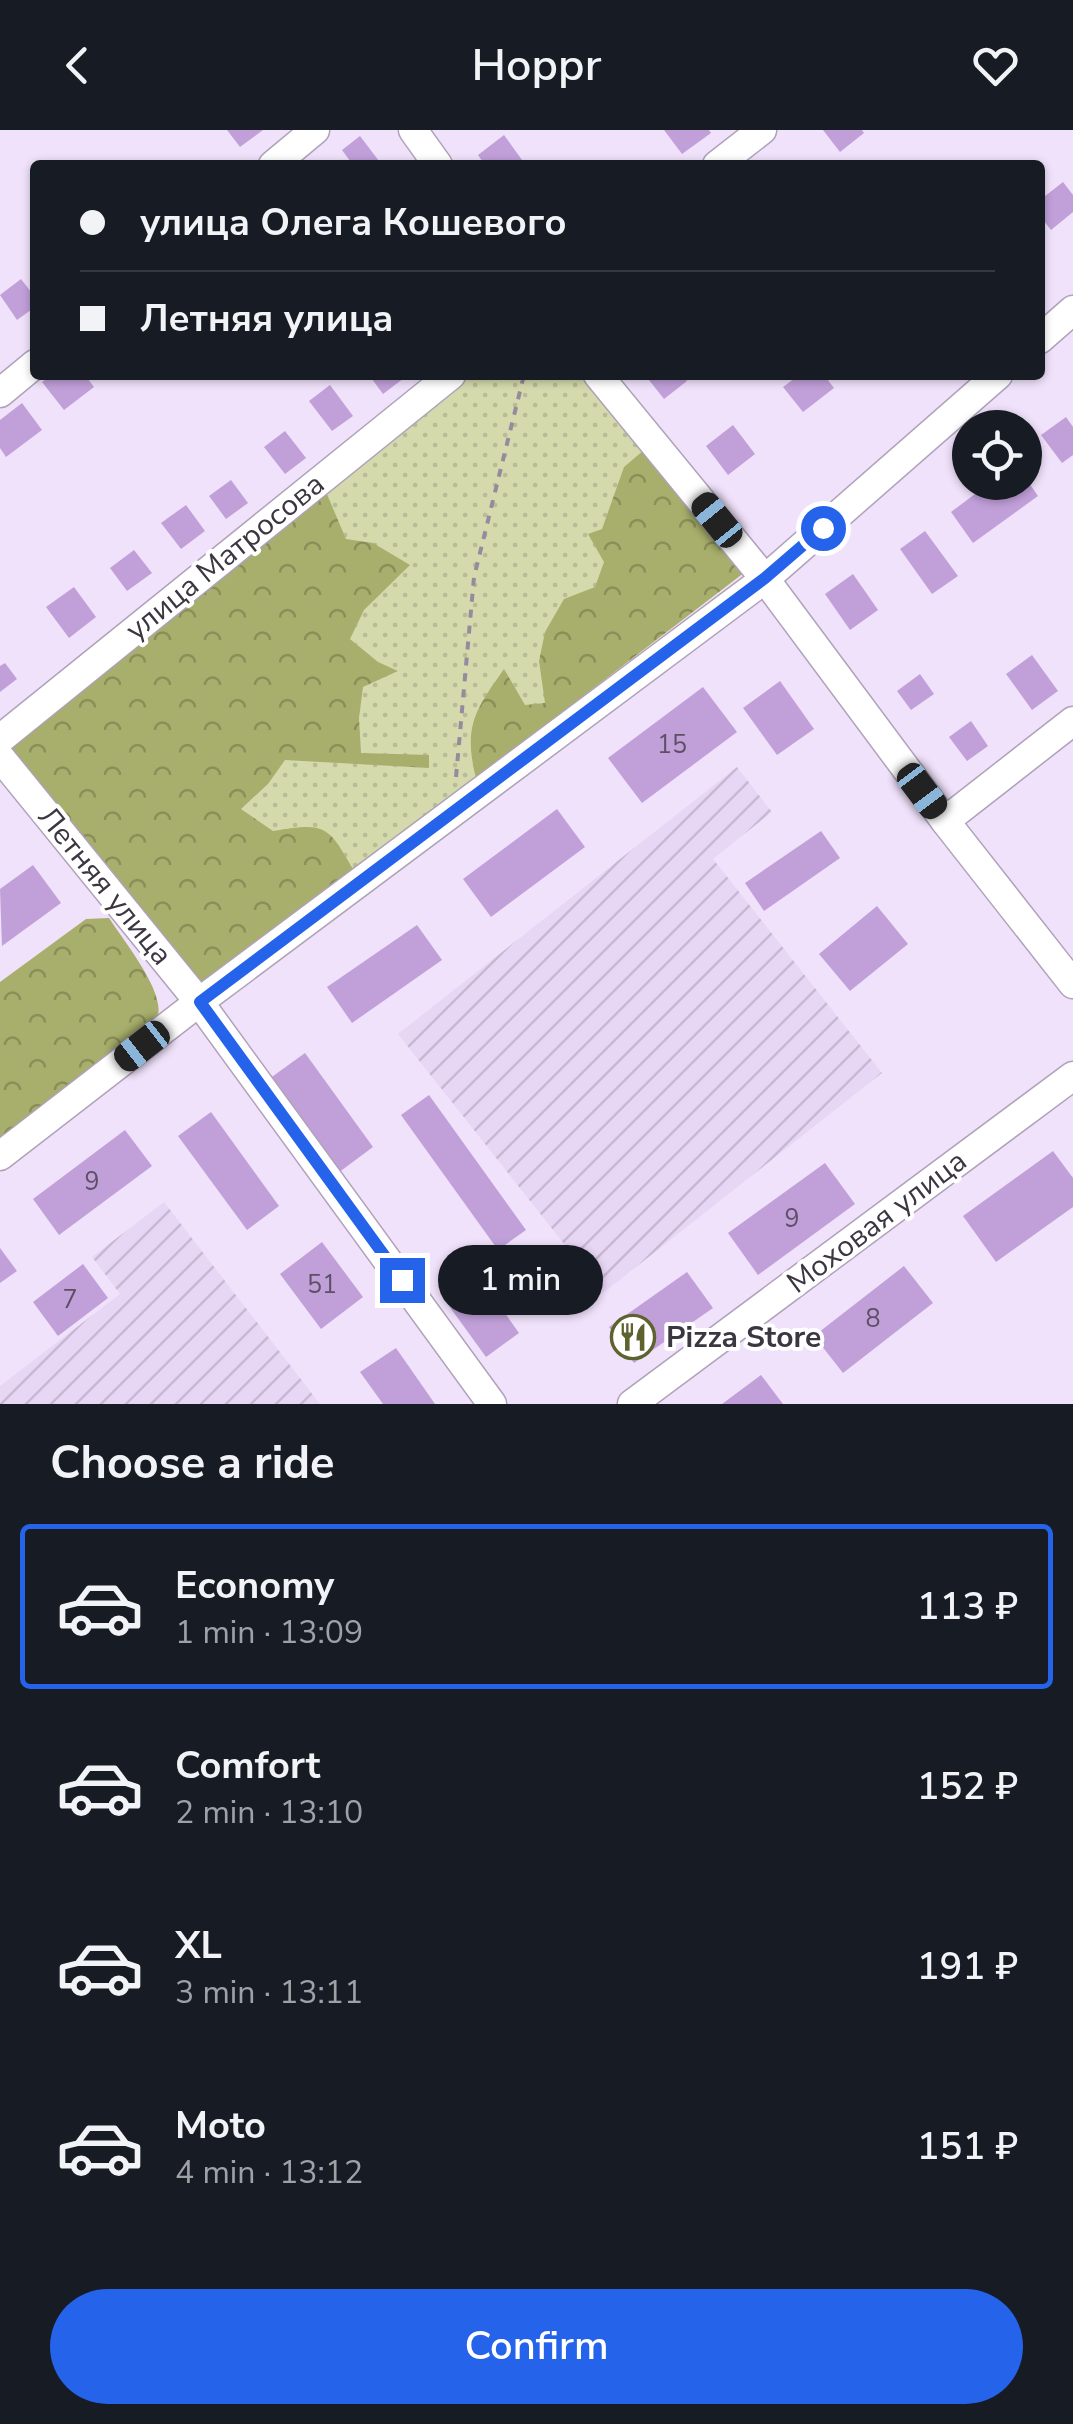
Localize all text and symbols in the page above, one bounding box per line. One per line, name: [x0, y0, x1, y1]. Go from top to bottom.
text: Hoppr: [472, 35, 601, 96]
icon: back: [50, 38, 105, 93]
icon: heart: [968, 38, 1023, 93]
text: улица Олега Кошевого: [140, 197, 567, 248]
text: Летняя улица: [140, 293, 394, 344]
map controls: [952, 410, 1042, 500]
button: locate: [952, 410, 1042, 500]
street label: улица Матросова: [117, 464, 333, 650]
car: [686, 487, 748, 553]
route start: [801, 506, 846, 551]
house number: 15: [657, 728, 687, 762]
car: [892, 758, 952, 824]
street label: Летняя улица: [28, 798, 182, 974]
car: [109, 1016, 175, 1076]
street label: Моховая улица: [779, 1141, 975, 1303]
house number: 9: [84, 1165, 100, 1199]
house number: 9: [784, 1202, 800, 1236]
callout: 1 min: [437, 1245, 602, 1315]
route end: [380, 1258, 425, 1303]
text: 1 min: [480, 1258, 561, 1301]
house number: 51: [307, 1268, 337, 1302]
house number: 7: [62, 1283, 78, 1317]
house number: 8: [865, 1302, 881, 1336]
restaurant icon: Pizza Store: [610, 1314, 656, 1360]
place label: Pizza Store: [666, 1317, 821, 1358]
text: Choose a ride: [50, 1433, 335, 1494]
text: Economy: [175, 1560, 334, 1611]
icon: car: [55, 1562, 145, 1652]
text: 113 ₽: [917, 1581, 1018, 1632]
text: 1 min · 13:09: [175, 1611, 363, 1654]
text: Comfort: [175, 1740, 320, 1791]
icon: car: [55, 1742, 145, 1832]
text: 152 ₽: [917, 1761, 1018, 1812]
text: 2 min · 13:10: [175, 1791, 363, 1834]
text: XL: [175, 1920, 222, 1971]
icon: car: [55, 1922, 145, 2012]
text: 191 ₽: [917, 1941, 1018, 1992]
text: 3 min · 13:11: [175, 1971, 363, 2014]
text: Moto: [175, 2100, 266, 2151]
icon: car: [55, 2102, 145, 2192]
text: 151 ₽: [917, 2121, 1018, 2172]
text: 4 min · 13:12: [175, 2151, 363, 2194]
button: Confirm: [50, 2289, 1023, 2404]

